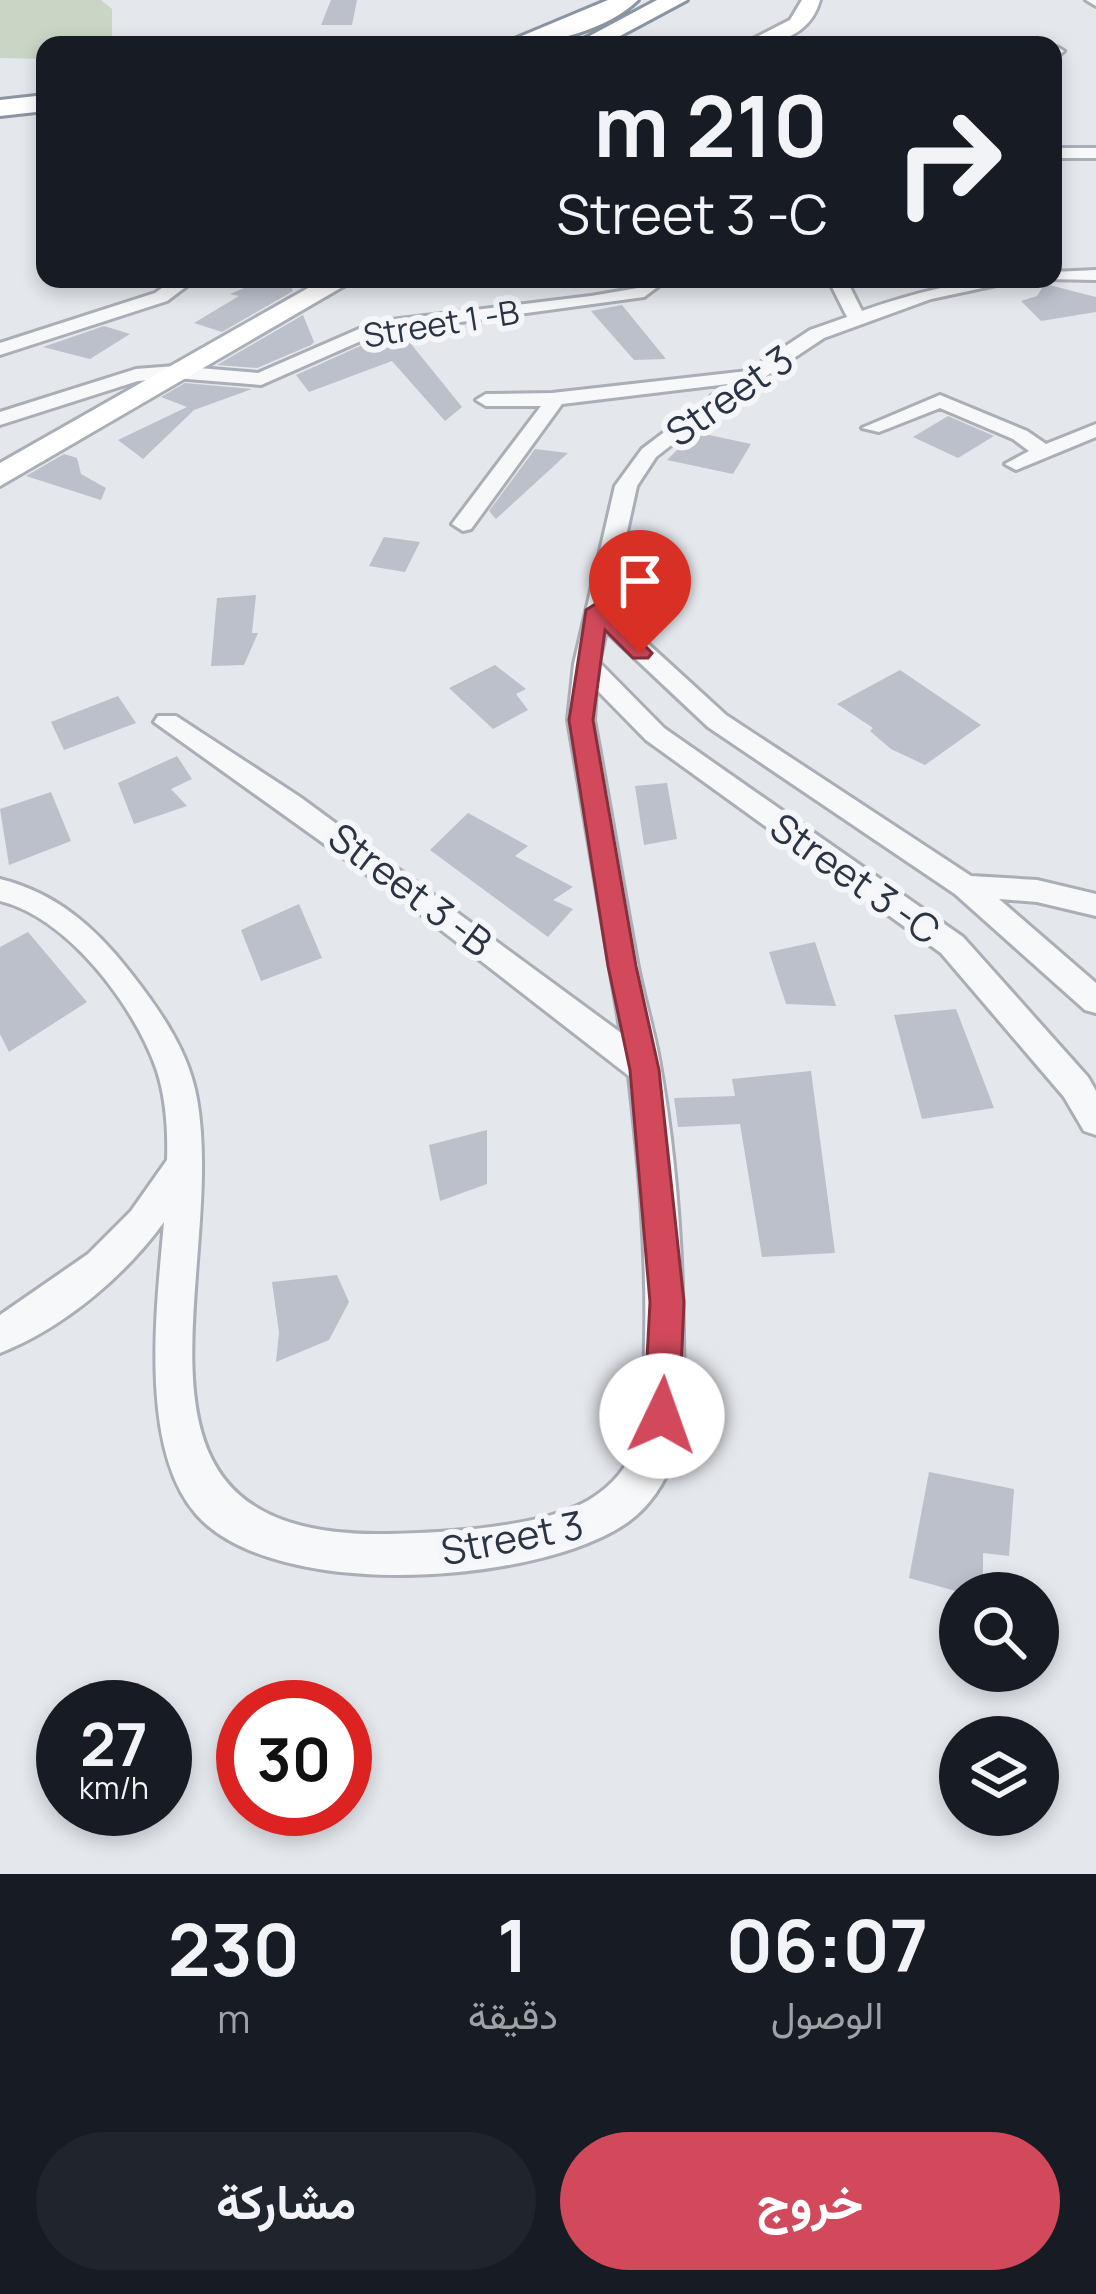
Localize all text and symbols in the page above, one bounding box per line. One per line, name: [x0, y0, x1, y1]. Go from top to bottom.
text: 210 m: [594, 67, 828, 182]
icon: right: [870, 84, 1026, 240]
text: Street 3 -C: [557, 176, 828, 250]
street label: Street 1 -B: [360, 288, 522, 358]
street label: Street 3: [655, 332, 803, 458]
pin: [589, 530, 691, 653]
icon: arrive: [607, 548, 673, 614]
street label: Street 3 -C: [760, 800, 952, 956]
street label: Street 3 -B: [318, 810, 504, 968]
position arrow: [599, 1353, 725, 1479]
street label: Street 3: [436, 1497, 588, 1577]
map controls: [939, 1572, 1059, 1836]
button: search: [939, 1572, 1059, 1692]
speed limit sign: 30: [216, 1680, 372, 1836]
text: 27: [80, 1702, 148, 1784]
button: layers: [939, 1716, 1059, 1836]
text: km/h: [79, 1767, 149, 1808]
text: 1: [497, 1895, 529, 1994]
text: 06:07: [726, 1895, 928, 1994]
text: 230: [168, 1899, 300, 1998]
text: دقيقة: [468, 1987, 558, 2041]
text: الوصول: [771, 1987, 883, 2041]
text: m: [217, 1991, 250, 2045]
button: مشاركة: [36, 2132, 536, 2270]
button: خروج: [560, 2132, 1060, 2270]

